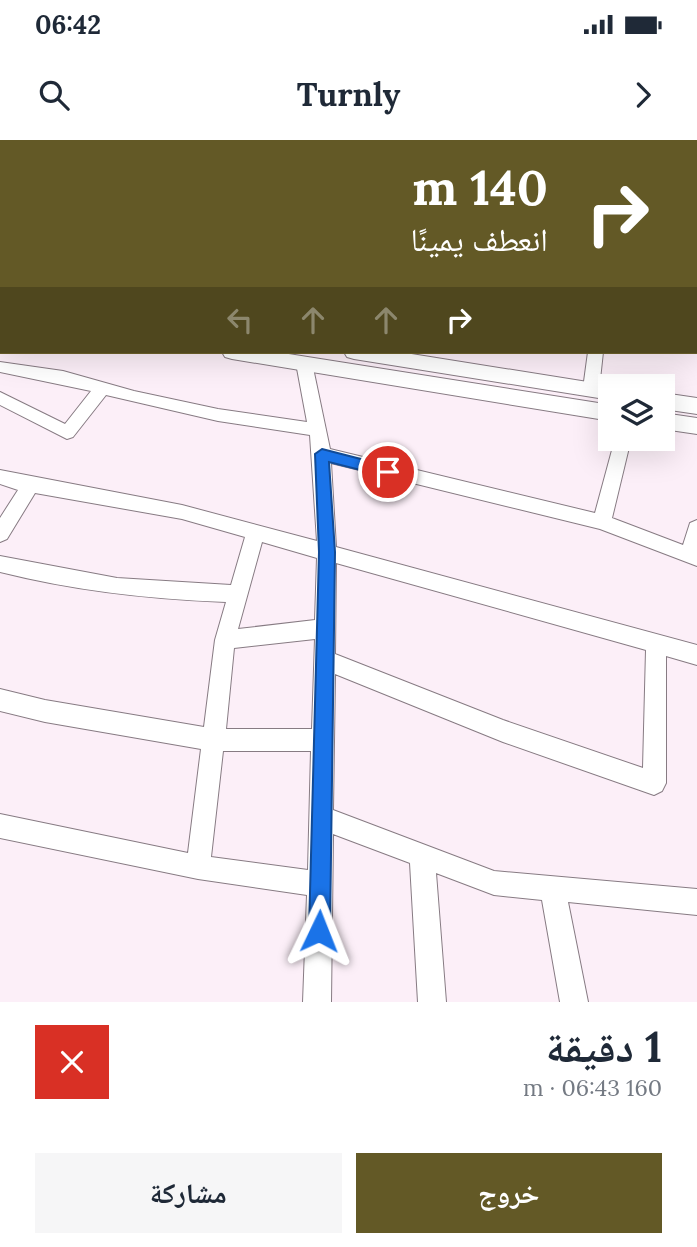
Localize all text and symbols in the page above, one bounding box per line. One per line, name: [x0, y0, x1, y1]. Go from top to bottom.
text: 06:42: [35, 8, 101, 41]
text: Turnly: [297, 74, 400, 115]
icon: search: [35, 76, 73, 114]
icon: forward: [624, 76, 662, 114]
text: 140 m: [412, 156, 548, 218]
icon: right: [572, 168, 663, 259]
text: انعطف يمينًا: [410, 219, 548, 260]
icon: left: [221, 301, 259, 339]
icon: ahead: [294, 301, 332, 339]
icon: ahead: [367, 301, 405, 339]
icon: right: [440, 301, 478, 339]
map controls: [598, 374, 675, 451]
button: layers: [598, 374, 675, 451]
pin: [358, 442, 418, 502]
icon: arrive: [369, 453, 407, 491]
position arrow: [282, 894, 356, 968]
text: 1 دقيقة: [546, 1020, 662, 1074]
button: close: [35, 1025, 109, 1099]
text: 160 m · 06:43: [523, 1073, 662, 1102]
button: مشاركة: [35, 1153, 342, 1233]
button: خروج: [356, 1153, 662, 1233]

